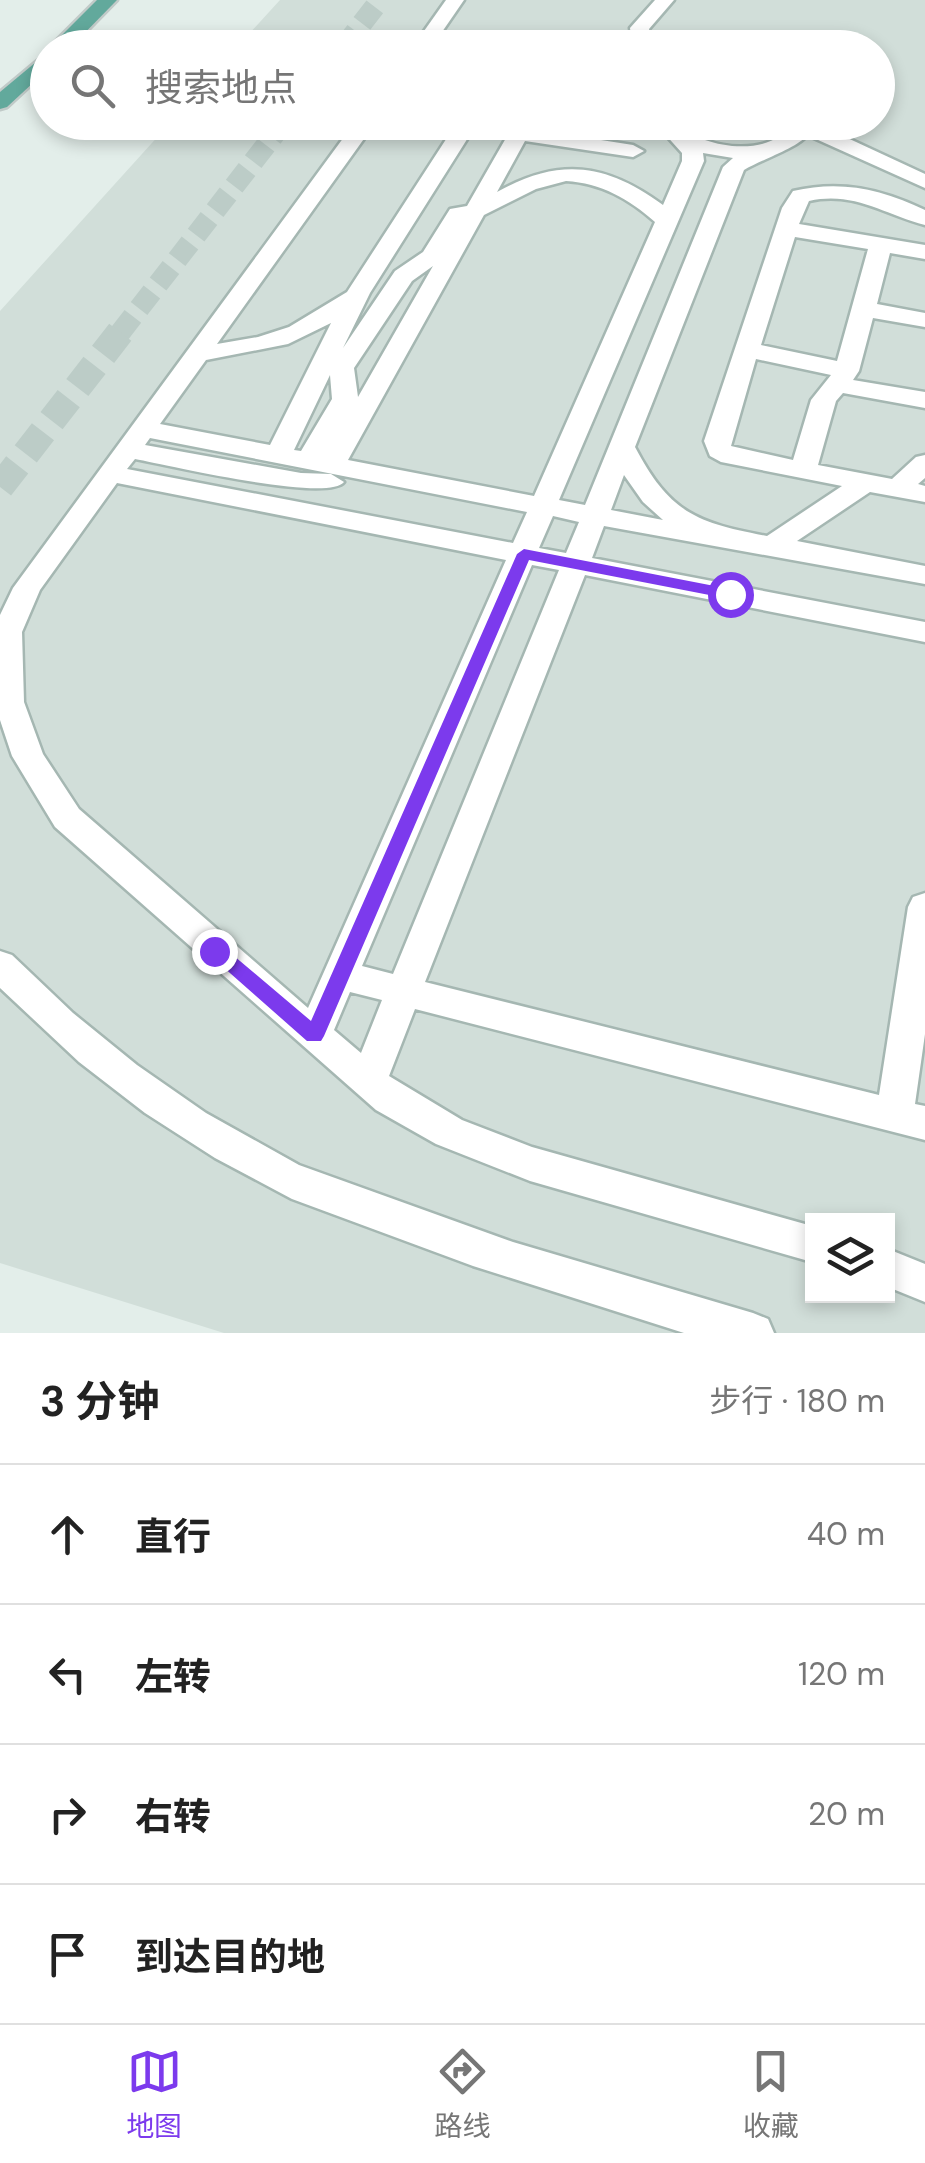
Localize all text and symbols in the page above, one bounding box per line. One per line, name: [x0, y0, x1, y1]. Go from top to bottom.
search box: [30, 30, 895, 140]
icon: search: [65, 58, 120, 113]
text: 搜索地点: [145, 63, 297, 113]
route start: [708, 572, 754, 618]
route end: [192, 929, 238, 975]
map controls: [805, 1213, 895, 1303]
button: layers: [805, 1213, 895, 1303]
text: 3 分钟: [40, 1374, 159, 1429]
text: 步行 · 180 m: [709, 1380, 885, 1422]
icon: ahead: [40, 1507, 95, 1562]
text: 直行: [135, 1512, 211, 1562]
text: 40 m: [807, 1513, 885, 1555]
icon: left: [40, 1647, 95, 1702]
text: 左转: [135, 1652, 211, 1702]
text: 120 m: [798, 1653, 885, 1695]
icon: right: [40, 1787, 95, 1842]
text: 右转: [135, 1792, 211, 1842]
text: 20 m: [808, 1793, 885, 1835]
icon: arrive: [40, 1927, 95, 1982]
text: 到达目的地: [135, 1932, 325, 1982]
tab: 地图: [126, 2044, 182, 2145]
tab: 路线: [434, 2044, 491, 2145]
tab: 收藏: [743, 2044, 799, 2145]

